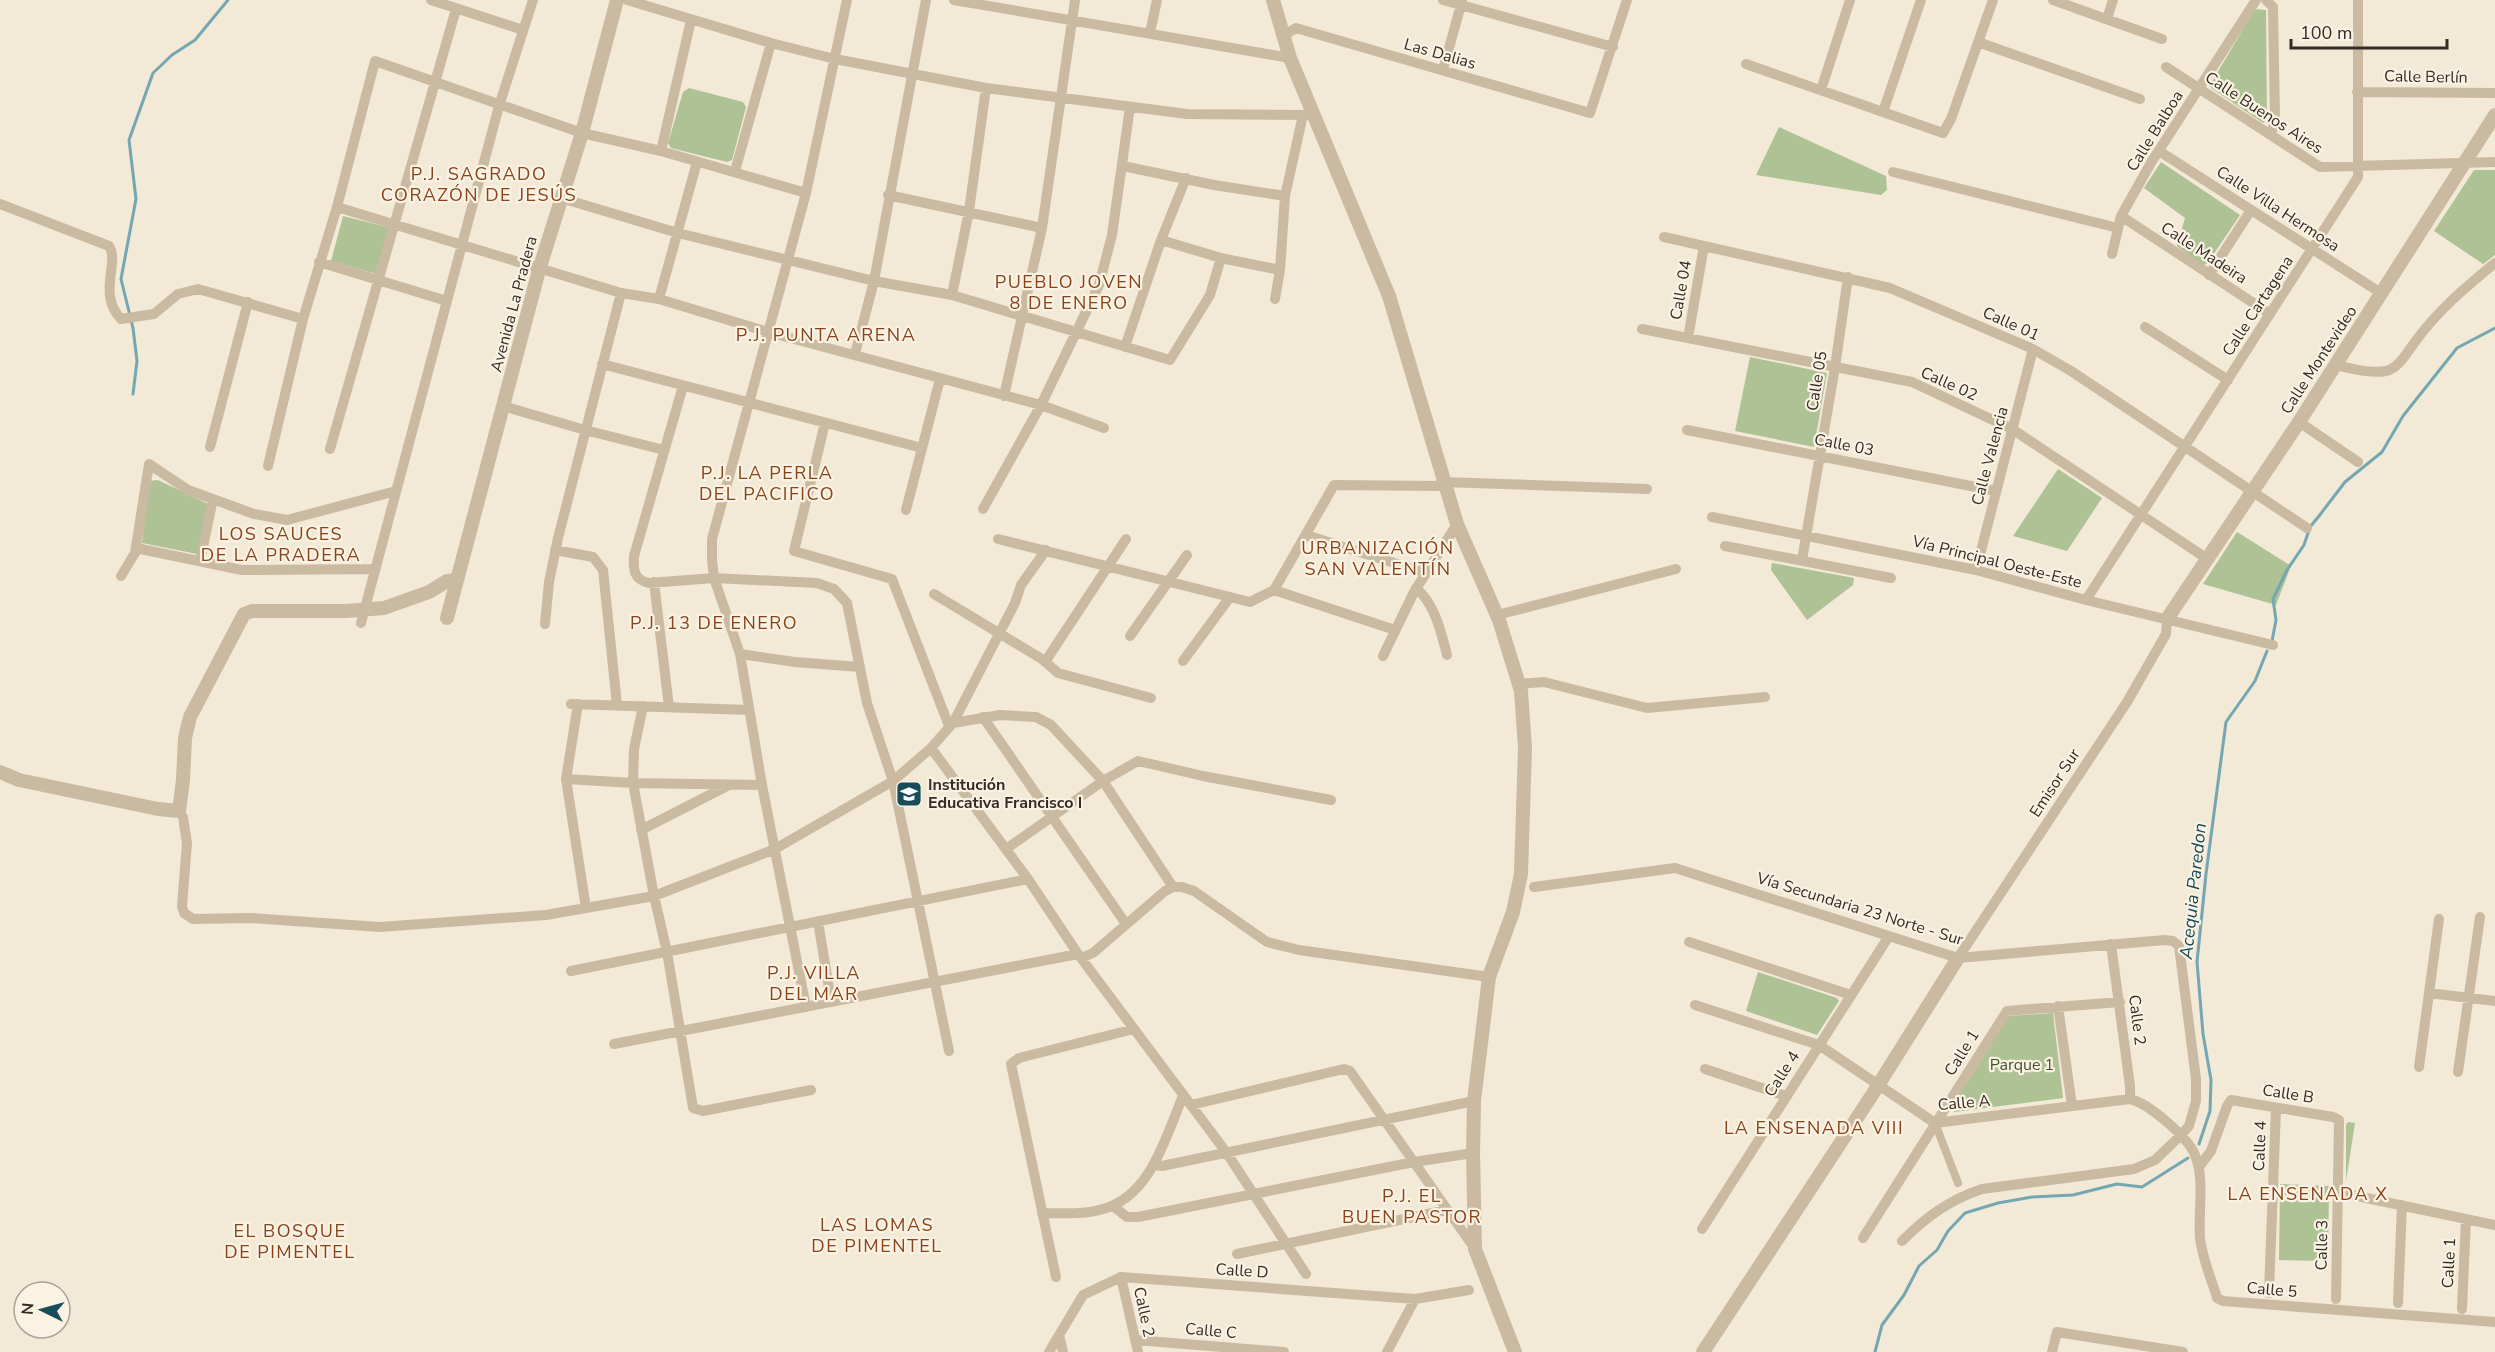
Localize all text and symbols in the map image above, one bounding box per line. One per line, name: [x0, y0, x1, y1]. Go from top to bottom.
scale bar: [2291, 12, 2447, 50]
text: 100 m: [2300, 21, 2352, 45]
street label: Las Dalias: [1401, 33, 1479, 75]
street label: Calle Berlín: [2384, 65, 2468, 89]
street label: Calle Buenos Aires: [2201, 67, 2327, 159]
street label: Calle Balboa: [2121, 86, 2189, 176]
street label: Calle Villa Hermosa: [2212, 161, 2344, 257]
district label: P.J. SAGRADO CORAZÓN DE JESÚS: [381, 162, 577, 207]
street label: Calle Madeira: [2157, 217, 2251, 289]
street label: Avenida La Pradera: [485, 234, 543, 374]
street label: Calle Cartagena: [2217, 251, 2299, 361]
street label: Calle 04: [1665, 258, 1697, 322]
district label: PUEBLO JOVEN 8 DE ENERO: [995, 270, 1143, 315]
street label: Calle Montevideo: [2276, 301, 2362, 419]
street label: Calle 01: [1979, 302, 2043, 346]
district label: P.J. PUNTA ARENA: [736, 323, 916, 347]
street label: Calle 05: [1801, 350, 1833, 412]
street label: Calle 02: [1917, 362, 1981, 406]
street label: Calle Valencia: [1966, 404, 2014, 508]
street label: Calle 03: [1812, 428, 1876, 462]
district label: P.J. LA PERLA DEL PACIFICO: [699, 461, 835, 506]
district label: LOS SAUCES DE LA PRADERA: [201, 522, 361, 567]
street label: Vía Principal Oeste-Este: [1909, 530, 2084, 594]
district label: URBANIZACIÓN SAN VALENTÍN: [1301, 536, 1455, 581]
district label: P.J. 13 DE ENERO: [630, 611, 798, 635]
street label: Emisor Sur: [2025, 744, 2086, 822]
place label: Institución Educativa Francisco I: [928, 774, 1082, 814]
school or university icon: Institución Educativa Francisco I: [894, 779, 924, 809]
water label: Acequia Paredon: [2174, 822, 2212, 961]
street label: Vía Secundaria 23 Norte - Sur: [1753, 867, 1966, 951]
district label: P.J. VILLA DEL MAR: [767, 961, 861, 1006]
street label: Calle 2: [2123, 994, 2151, 1046]
street label: Calle 1: [1939, 1026, 1985, 1080]
street label: Calle 4: [1759, 1046, 1805, 1101]
park label: Parque 1: [1990, 1054, 2054, 1076]
street label: Calle B: [2261, 1079, 2315, 1109]
street label: Calle A: [1937, 1090, 1992, 1116]
district label: LA ENSENADA VIII: [1724, 1116, 1904, 1140]
street label: Calle 4: [2248, 1120, 2272, 1172]
district label: LA ENSENADA X: [2227, 1182, 2389, 1206]
district label: P.J. EL BUEN PASTOR: [1342, 1184, 1482, 1229]
district label: LAS LOMAS DE PIMENTEL: [811, 1213, 943, 1258]
district label: EL BOSQUE DE PIMENTEL: [224, 1219, 356, 1264]
street label: Calle 3: [2311, 1220, 2333, 1270]
street label: Calle 1: [2437, 1237, 2461, 1289]
street label: Calle D: [1215, 1258, 1269, 1284]
street label: Calle 5: [2246, 1277, 2298, 1303]
north arrow: [12, 1280, 72, 1340]
street label: Calle 2: [1128, 1285, 1160, 1339]
text: N: [17, 1302, 40, 1316]
street label: Calle C: [1184, 1318, 1238, 1344]

